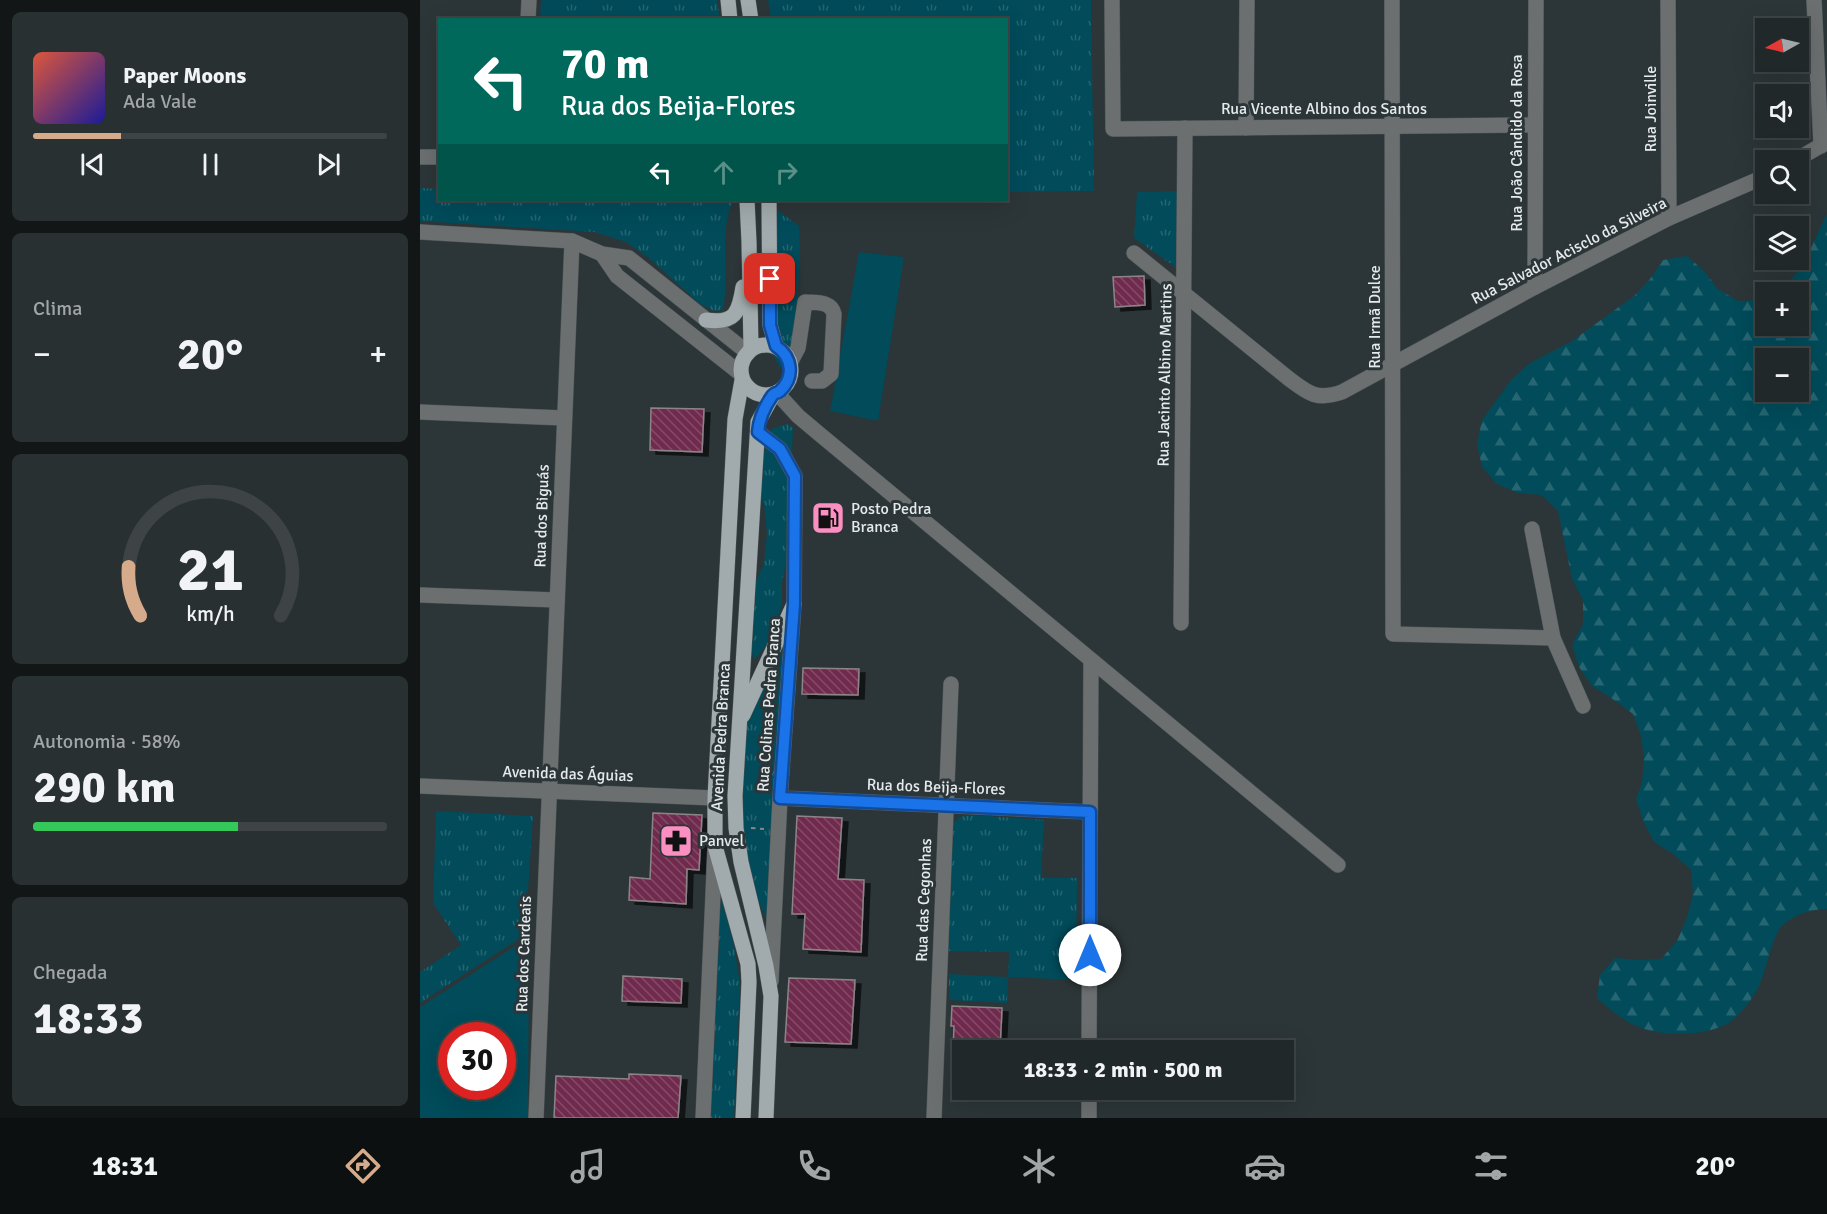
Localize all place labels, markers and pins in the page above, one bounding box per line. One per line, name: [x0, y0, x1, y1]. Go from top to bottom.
pin: [744, 253, 795, 304]
place label: Posto Pedra Branca: [851, 499, 931, 537]
fuel station icon: Posto Pedra Branca: [810, 500, 846, 536]
pharmacy icon: Panvel: [658, 823, 694, 859]
place label: Panvel: [699, 831, 744, 851]

